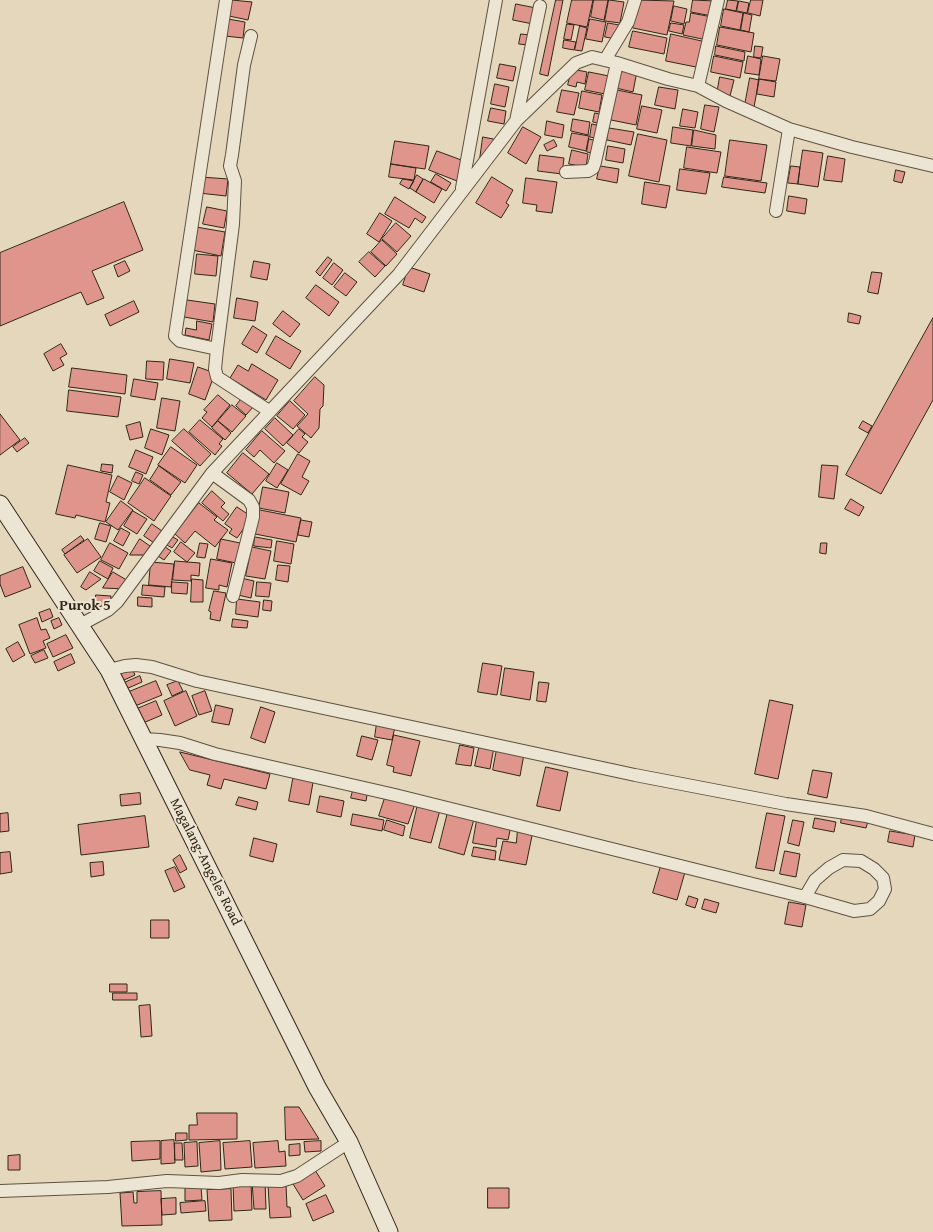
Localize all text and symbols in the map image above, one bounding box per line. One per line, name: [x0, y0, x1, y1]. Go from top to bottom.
district label: Purok 5: [59, 597, 111, 615]
street label: Magalang-Angeles Road: [166, 796, 244, 928]

